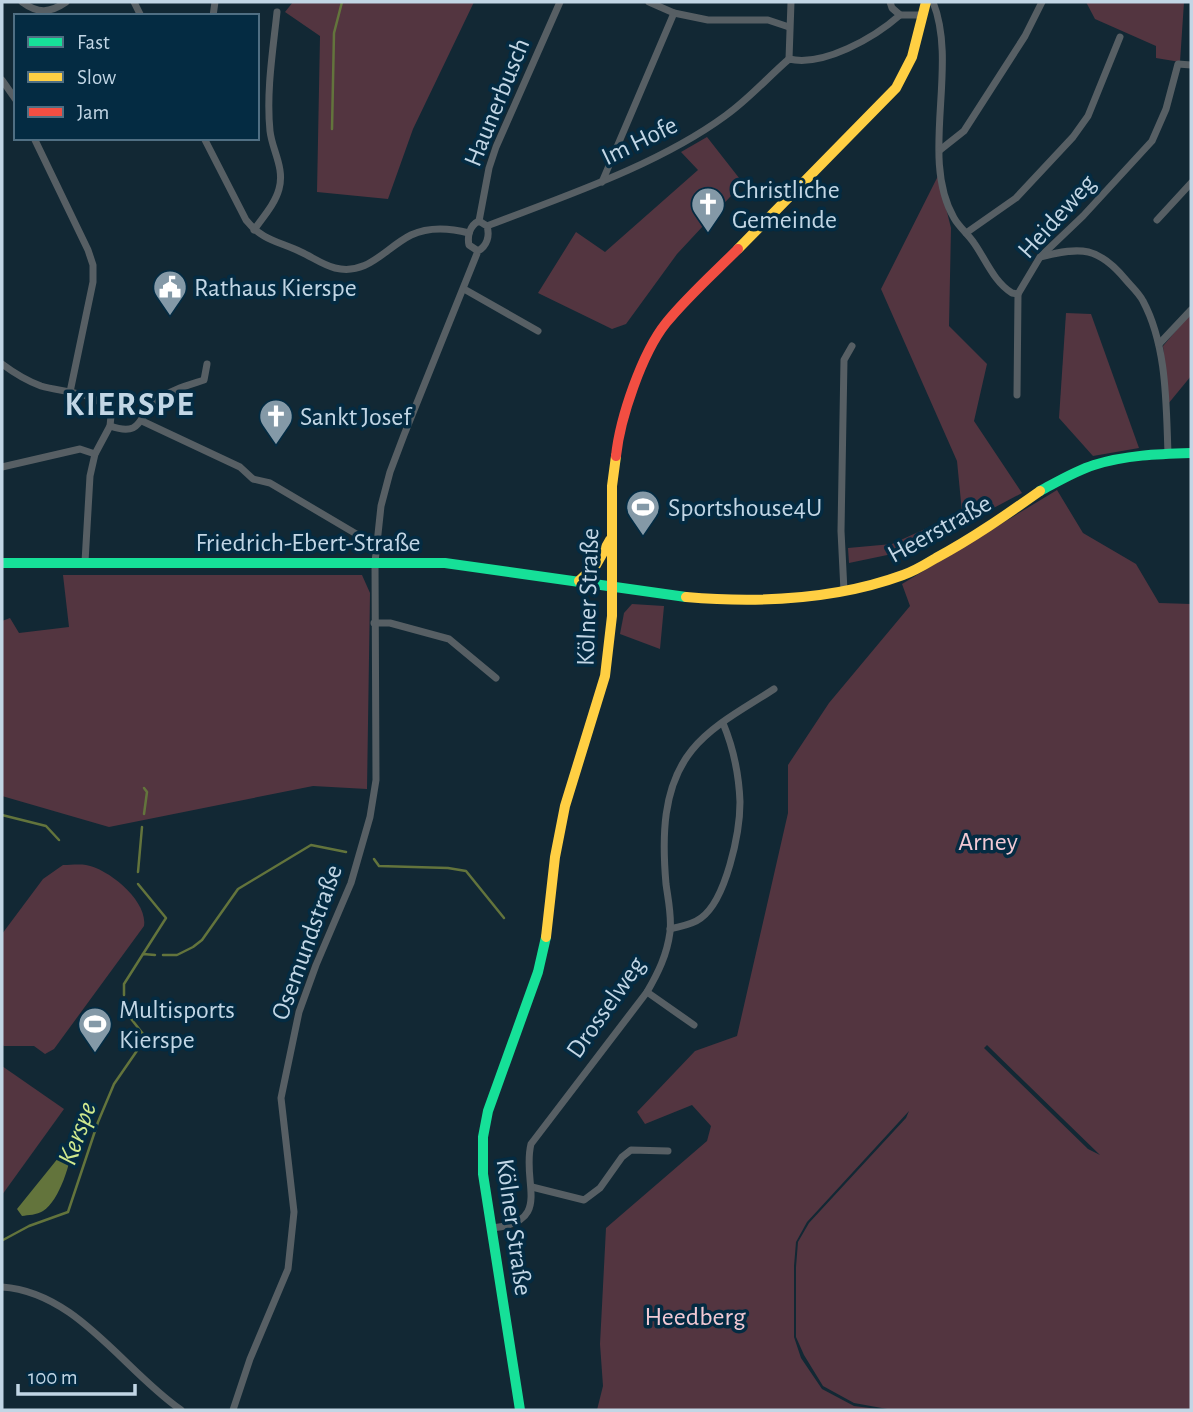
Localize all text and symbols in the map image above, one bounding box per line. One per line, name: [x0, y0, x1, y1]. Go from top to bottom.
legend: [14, 14, 259, 140]
text: Fast: [77, 32, 110, 53]
street label: Haunerbusch: [459, 35, 534, 170]
text: Slow: [77, 67, 116, 88]
text: Jam: [77, 102, 109, 123]
street label: Im Hofe: [597, 112, 681, 170]
street label: Heideweg: [1013, 170, 1101, 263]
place label: Christliche Gemeinde: [732, 177, 840, 233]
church icon: Christliche Gemeinde: [689, 185, 727, 234]
public building icon: Rathaus Kierspe: [151, 268, 189, 317]
place label: Rathaus Kierspe: [194, 275, 357, 301]
district label: KIERSPE: [65, 389, 195, 422]
church icon: Sankt Josef: [257, 397, 295, 446]
place label: Sankt Josef: [300, 404, 413, 430]
sports icon: Sportshouse4U: [624, 488, 662, 537]
street label: Heerstraße: [883, 490, 996, 568]
place label: Sportshouse4U: [668, 495, 822, 521]
street label: Kölner Straße: [573, 528, 603, 666]
street label: Friedrich-Ebert-Straße: [195, 530, 421, 556]
park label: Arney: [958, 829, 1018, 855]
street label: Osemundstraße: [267, 861, 347, 1023]
street label: Drosselweg: [562, 952, 650, 1063]
place label: Multisports Kierspe: [119, 997, 235, 1053]
sports icon: Multisports Kierspe: [76, 1005, 114, 1054]
water label: Kerspe: [54, 1098, 102, 1169]
street label: Kölner Straße: [492, 1157, 536, 1297]
park label: Heedberg: [644, 1304, 746, 1330]
scale bar: [18, 1352, 135, 1396]
text: 100 m: [28, 1367, 78, 1388]

